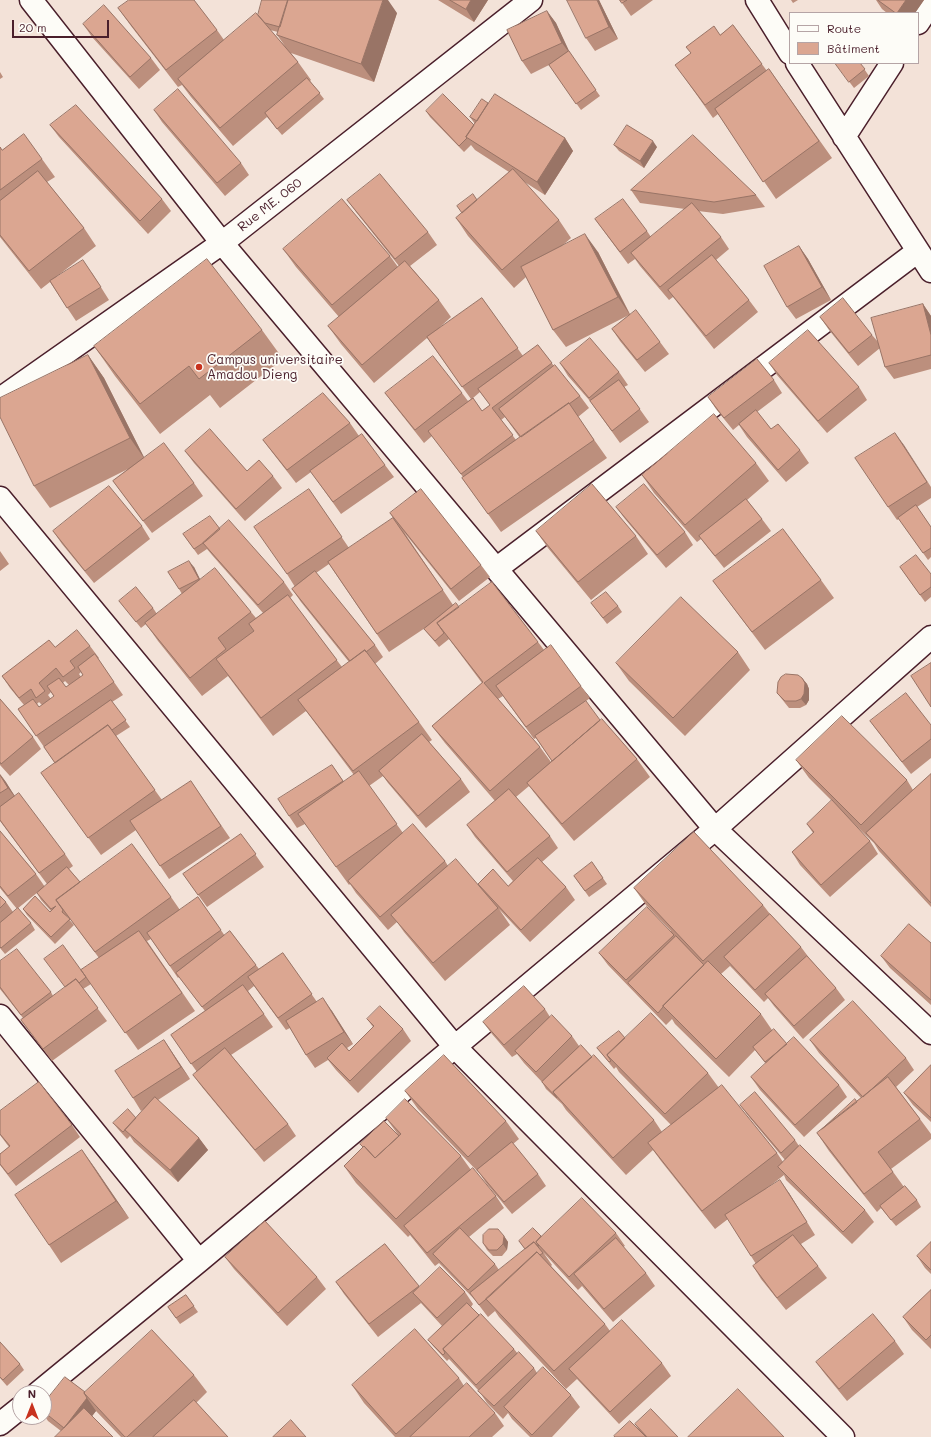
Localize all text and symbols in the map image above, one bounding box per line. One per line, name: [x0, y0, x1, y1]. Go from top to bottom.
scale bar: [14, 12, 111, 38]
legend: [789, 12, 919, 64]
text: 20 m: [19, 19, 47, 35]
text: Route: [827, 20, 861, 36]
text: Bâtiment: [827, 40, 880, 56]
street label: Rue ME. 060: [235, 175, 305, 235]
place label: Campus universitaire Amadou Dieng: [207, 352, 343, 383]
marker: Campus universitaire Amadou Dieng: [194, 362, 204, 372]
north arrow: [12, 1385, 52, 1425]
text: N: [28, 1386, 36, 1401]

